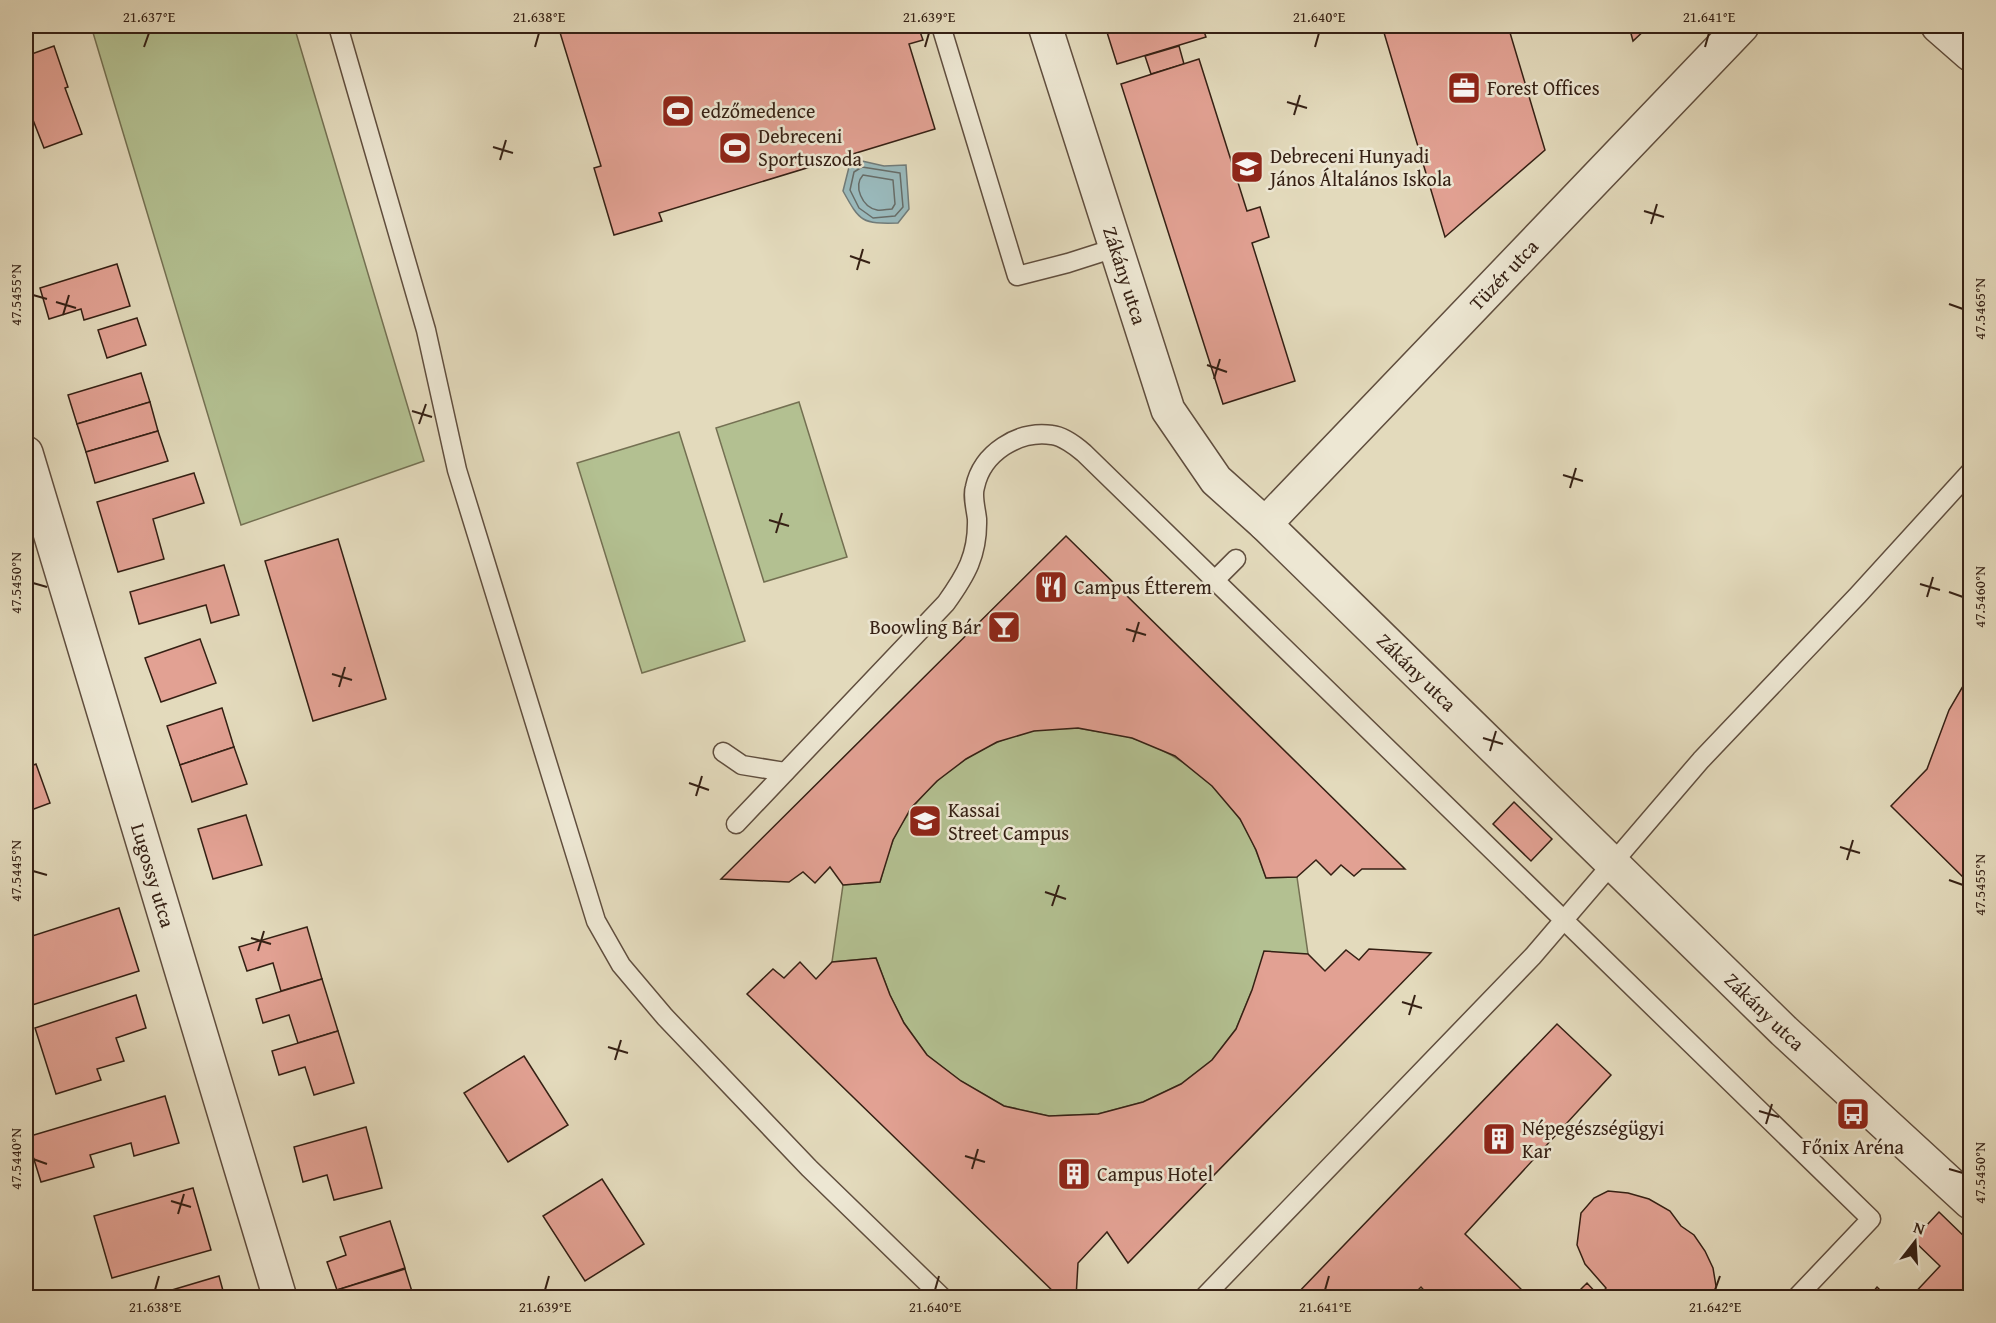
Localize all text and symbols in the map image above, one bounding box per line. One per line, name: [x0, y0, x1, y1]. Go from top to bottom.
text: 21.637°E: [123, 6, 176, 27]
text: 21.638°E: [513, 6, 566, 27]
text: 21.639°E: [903, 6, 956, 27]
text: 21.640°E: [1293, 6, 1346, 27]
text: 21.641°E: [1683, 6, 1736, 27]
office icon: Forest Offices: [1446, 70, 1482, 106]
place label: Forest Offices: [1487, 73, 1600, 102]
sports icon: edzőmedence: [660, 93, 696, 129]
place label: edzőmedence: [701, 96, 815, 125]
place label: Debreceni Sportuszoda: [758, 121, 862, 173]
sports icon: Debreceni Sportuszoda: [717, 130, 753, 166]
place label: Debreceni Hunyadi János Általános Iskola: [1267, 141, 1452, 193]
school or university icon: Debreceni Hunyadi János Általános Iskola: [1229, 149, 1265, 185]
street label: Zákány utca: [1096, 223, 1155, 329]
street label: Tüzér utca: [1462, 232, 1545, 317]
text: 47.5455°N: [5, 264, 26, 326]
text: 47.5465°N: [1969, 278, 1990, 340]
text: 47.5450°N: [5, 552, 26, 614]
text: 47.5460°N: [1969, 566, 1990, 628]
restaurant icon: Campus Étterem: [1033, 569, 1069, 605]
place label: Campus Étterem: [1074, 572, 1213, 601]
bar icon: Boowling Bár: [986, 609, 1022, 645]
place label: Boowling Bár: [870, 612, 981, 641]
street label: Zákány utca: [1371, 626, 1464, 718]
place label: Kassai Street Campus: [948, 795, 1069, 847]
school or university icon: Kassai Street Campus: [907, 803, 943, 839]
street label: Lugossy utca: [124, 820, 183, 931]
text: 47.5445°N: [5, 840, 26, 902]
text: 47.5455°N: [1969, 854, 1990, 916]
street label: Zákány utca: [1718, 966, 1812, 1057]
bus stop icon: Főnix Aréna: [1835, 1096, 1871, 1132]
place label: Népegészségügyi Kar: [1522, 1113, 1665, 1165]
building icon: Népegészségügyi Kar: [1481, 1121, 1517, 1157]
text: 47.5440°N: [5, 1128, 26, 1190]
place label: Főnix Aréna: [1802, 1132, 1904, 1161]
text: 47.5450°N: [1969, 1142, 1990, 1204]
building icon: Campus Hotel: [1056, 1156, 1092, 1192]
place label: Campus Hotel: [1097, 1159, 1214, 1188]
north arrow: [1885, 1212, 1945, 1272]
text: N: [1911, 1215, 1928, 1241]
text: 21.638°E: [129, 1296, 182, 1317]
text: 21.639°E: [519, 1296, 572, 1317]
text: 21.640°E: [909, 1296, 962, 1317]
text: 21.641°E: [1299, 1296, 1352, 1317]
text: 21.642°E: [1689, 1296, 1742, 1317]

